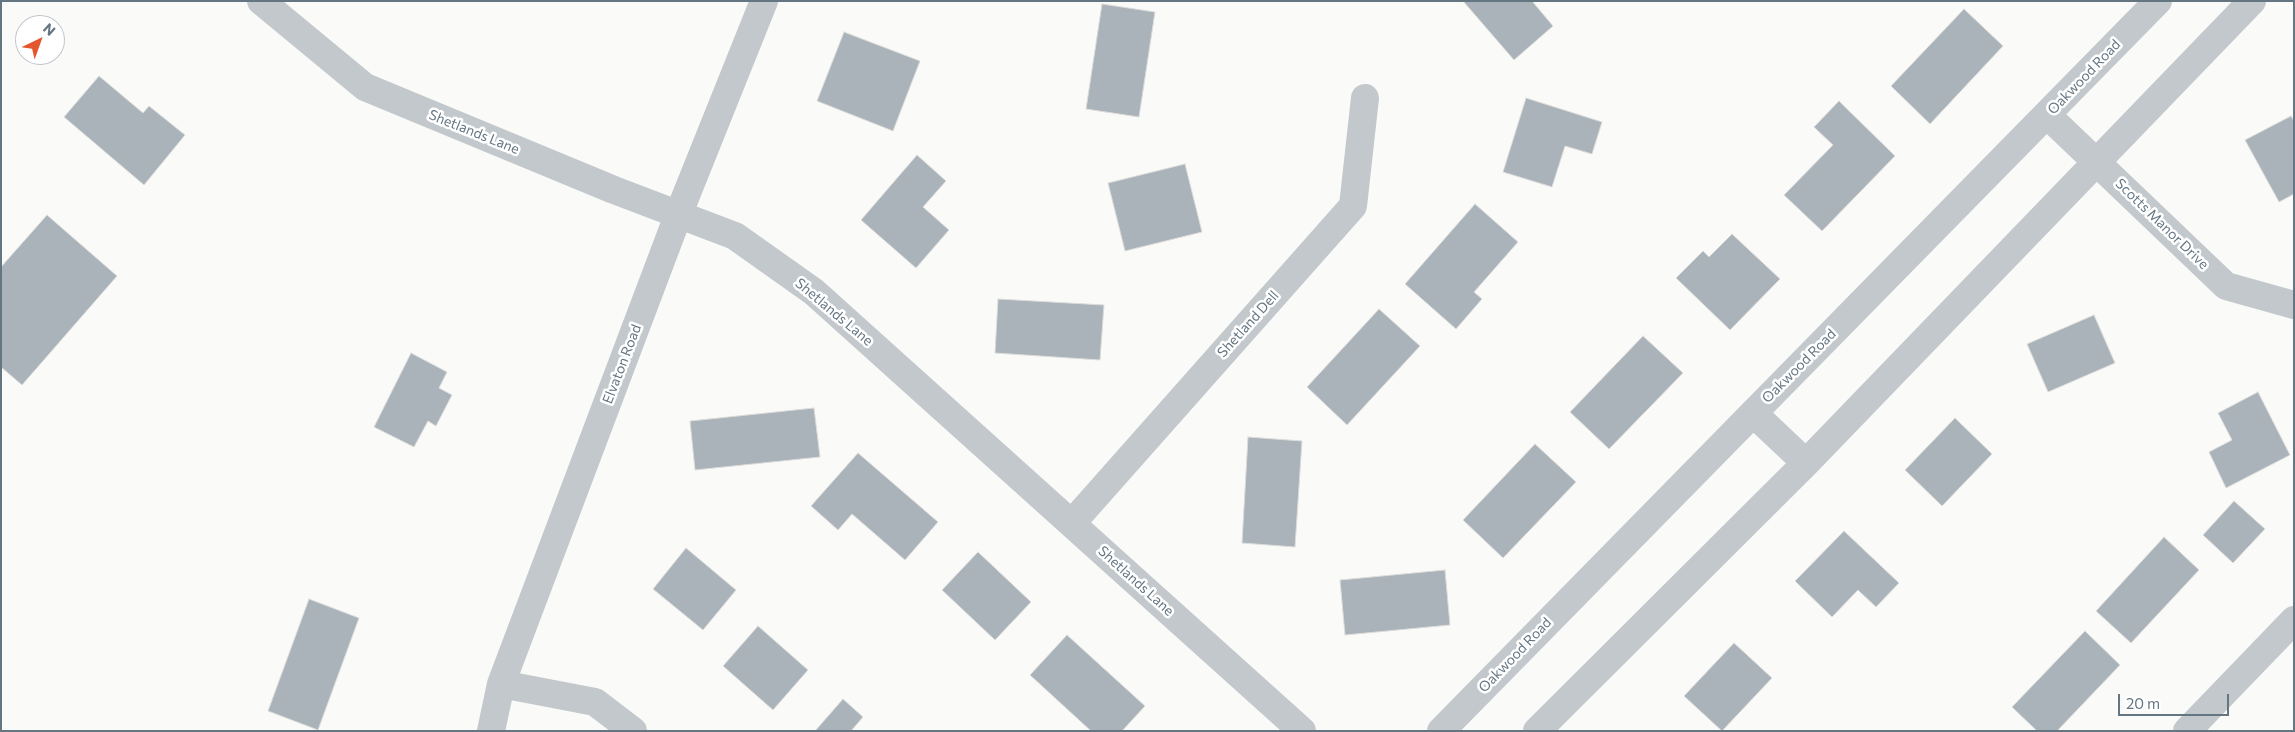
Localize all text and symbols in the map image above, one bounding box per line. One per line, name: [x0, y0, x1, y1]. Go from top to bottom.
north arrow: [15, 15, 65, 65]
text: N: [40, 19, 59, 39]
street label: Oakwood Road: [2044, 36, 2124, 118]
street label: Shetlands Lane: [426, 106, 522, 158]
street label: Scotts Manor Drive: [2112, 175, 2212, 273]
street label: Shetlands Lane: [792, 275, 876, 349]
street label: Shetland Dell: [1214, 287, 1282, 361]
street label: Elvaton Road: [599, 322, 645, 406]
street label: Oakwood Road: [1759, 326, 1839, 406]
street label: Shetlands Lane: [1095, 543, 1177, 619]
street label: Oakwood Road: [1475, 614, 1555, 696]
scale bar: [2120, 684, 2231, 716]
text: 20 m: [2126, 694, 2160, 712]

